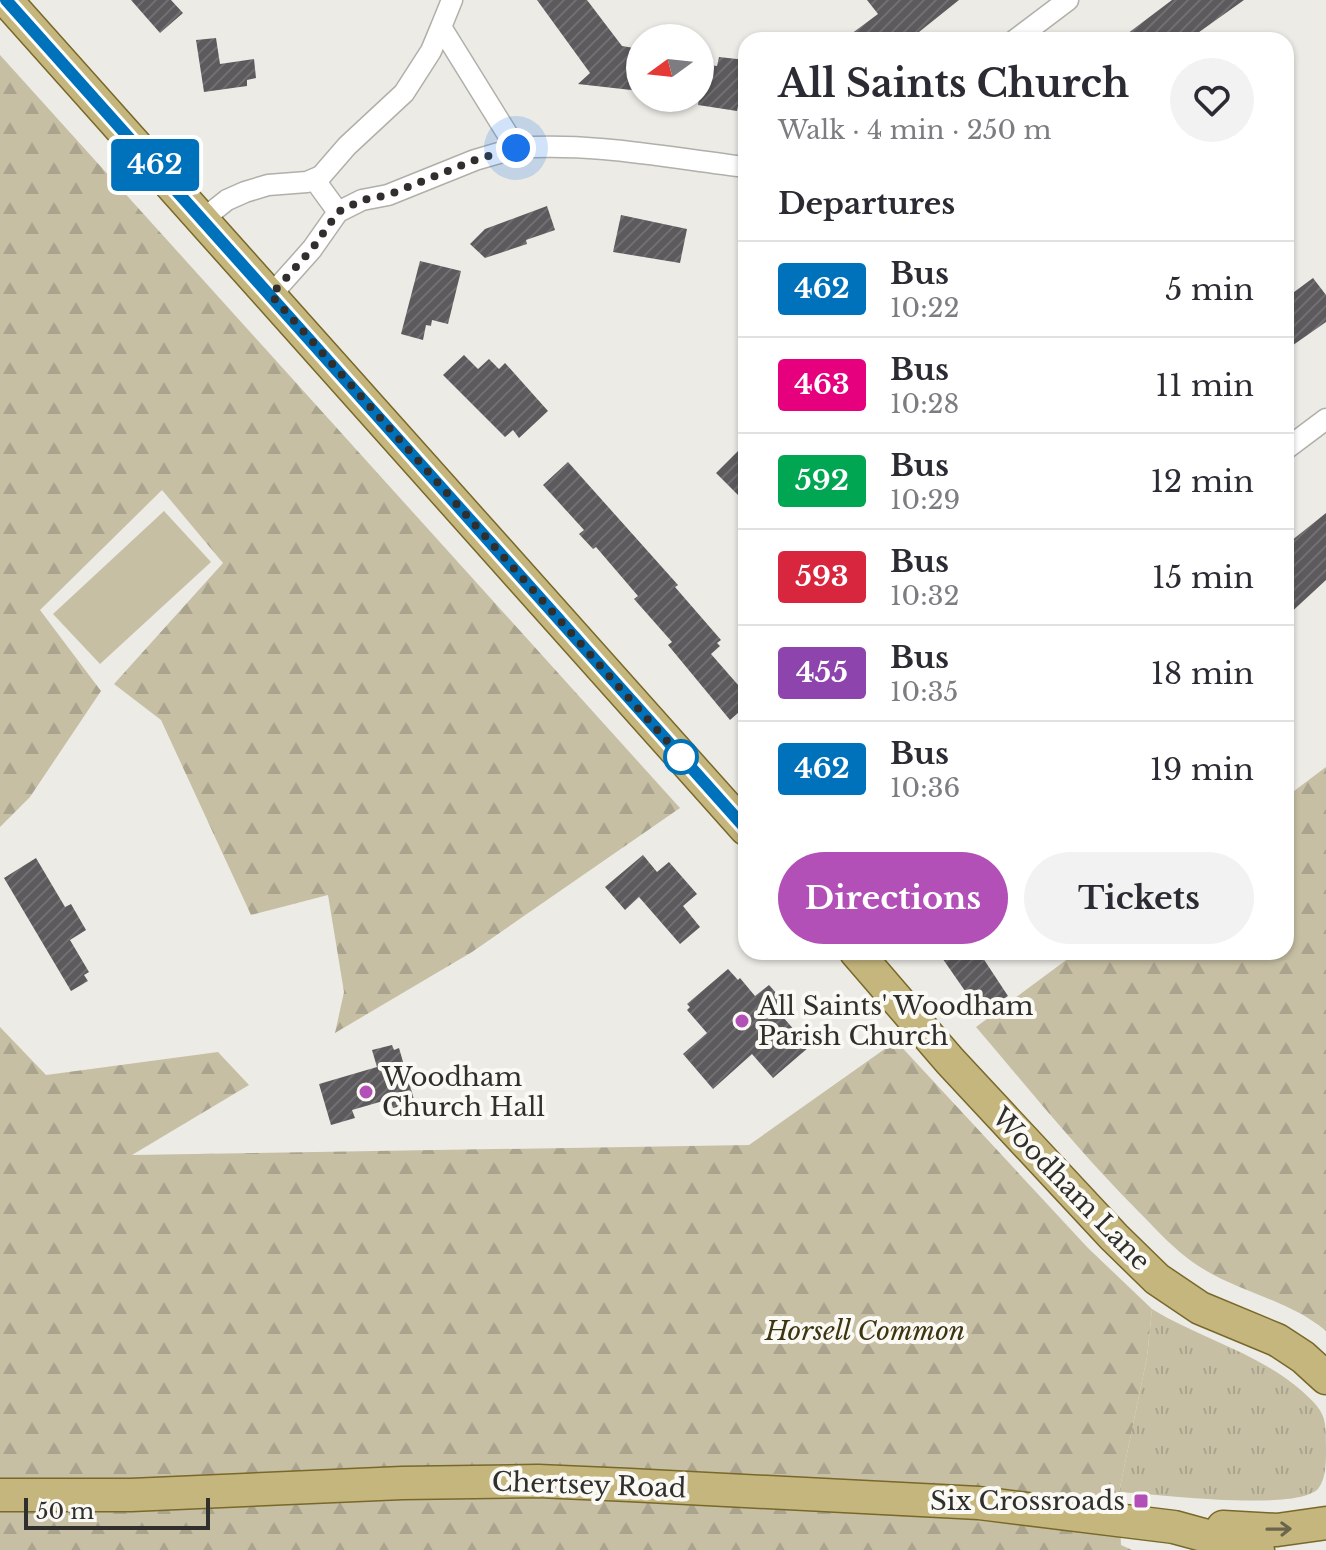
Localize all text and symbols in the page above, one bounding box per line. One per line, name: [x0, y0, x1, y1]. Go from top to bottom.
north arrow: [626, 24, 714, 112]
map controls: [626, 24, 714, 112]
button: heart: [1170, 58, 1254, 142]
text: All Saints Church: [778, 60, 1129, 107]
text: Walk · 4 min · 250 m: [778, 114, 1052, 146]
your location: [496, 128, 536, 168]
line badge: 462: [109, 139, 201, 191]
text: 462: [127, 147, 183, 182]
text: Departures: [778, 185, 955, 222]
text: Bus: [890, 255, 949, 292]
text: 462: [794, 271, 850, 306]
text: 5 min: [1165, 271, 1254, 308]
text: 10:22: [890, 292, 960, 324]
text: Bus: [890, 351, 949, 388]
text: 463: [794, 367, 850, 402]
text: 11 min: [1156, 367, 1254, 404]
text: 10:28: [890, 388, 959, 420]
text: Bus: [890, 447, 949, 484]
text: 592: [795, 463, 849, 498]
text: 12 min: [1150, 463, 1254, 500]
text: 10:29: [890, 484, 960, 516]
text: Bus: [890, 543, 949, 580]
text: 593: [795, 559, 849, 594]
text: 15 min: [1152, 559, 1254, 596]
text: 10:32: [890, 580, 960, 612]
text: Bus: [890, 639, 949, 676]
text: 455: [796, 655, 848, 690]
text: 18 min: [1151, 655, 1254, 692]
text: 10:35: [890, 676, 958, 708]
text: Bus: [890, 735, 949, 772]
unlabelled marker: [664, 740, 698, 774]
text: 462: [794, 751, 850, 786]
text: 19 min: [1150, 751, 1254, 788]
text: 10:36: [890, 772, 960, 804]
button: Directions: [778, 852, 1008, 944]
button: Tickets: [1024, 852, 1254, 944]
place label: All Saints' Woodham Parish Church: [757, 990, 1034, 1052]
marker: All Saints' Woodham Parish Church: [733, 1012, 751, 1030]
place label: Woodham Church Hall: [381, 1061, 545, 1123]
marker: Woodham Church Hall: [357, 1083, 375, 1101]
street label: Woodham Lane: [985, 1100, 1157, 1277]
park label: Horsell Common: [764, 1315, 965, 1347]
street label: Chertsey Road: [491, 1466, 687, 1504]
place label: Six Crossroads: [930, 1485, 1125, 1517]
marker: Six Crossroads: [1132, 1492, 1150, 1510]
scale bar: [24, 1494, 210, 1530]
text: 50 m: [36, 1498, 94, 1525]
one-way arrow: [1265, 1521, 1292, 1536]

